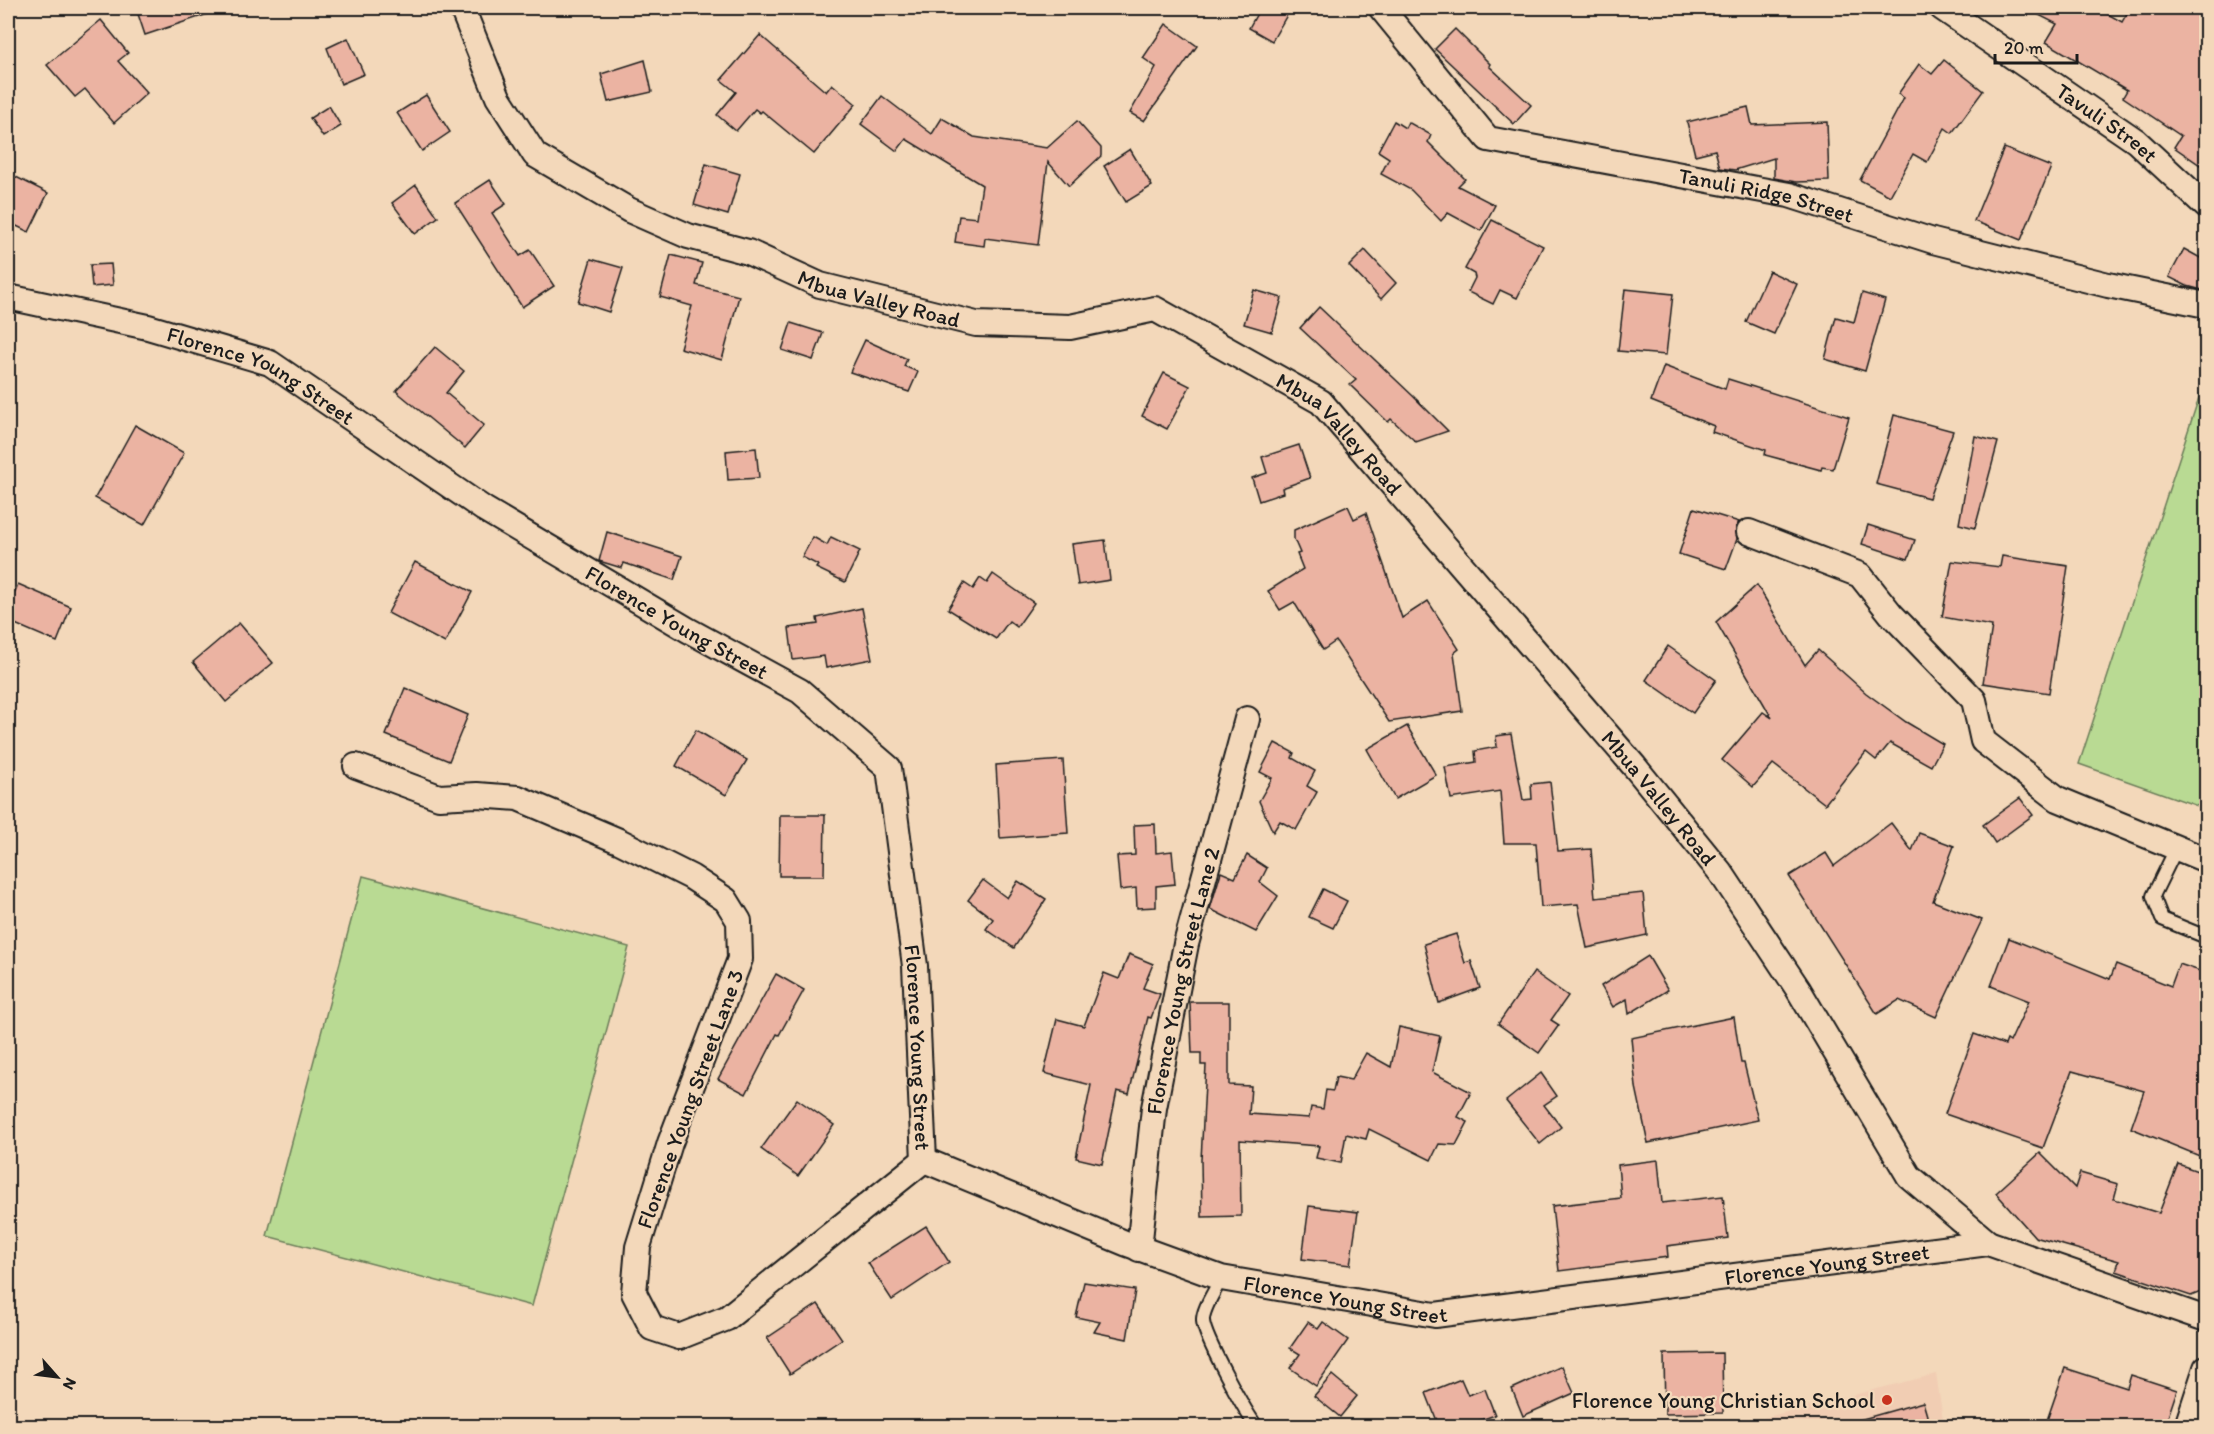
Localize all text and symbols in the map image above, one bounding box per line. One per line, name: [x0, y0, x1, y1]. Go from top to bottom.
scale bar: [1995, 27, 2078, 65]
text: 20 m: [2004, 37, 2044, 59]
street label: Tavuli Street: [2051, 77, 2164, 168]
street label: Tanuli Ridge Street: [1676, 161, 1857, 228]
street label: Mbua Valley Road: [793, 263, 963, 333]
street label: Florence Young Street: [164, 320, 360, 430]
street label: Mbua Valley Road: [1272, 366, 1408, 500]
street label: Florence Young Street: [581, 559, 773, 685]
street label: Mbua Valley Road: [1596, 724, 1723, 871]
street label: Florence Young Street Lane 2: [1140, 844, 1225, 1116]
street label: Florence Young Street: [899, 943, 937, 1151]
street label: Florence Young Street Lane 3: [631, 966, 749, 1232]
street label: Florence Young Street: [1723, 1237, 1931, 1291]
street label: Florence Young Street: [1241, 1269, 1449, 1329]
north arrow: [27, 1347, 87, 1407]
text: N: [59, 1375, 81, 1393]
place label: Florence Young Christian School: [1572, 1387, 1875, 1414]
marker: Florence Young Christian School: [1880, 1393, 1894, 1407]

